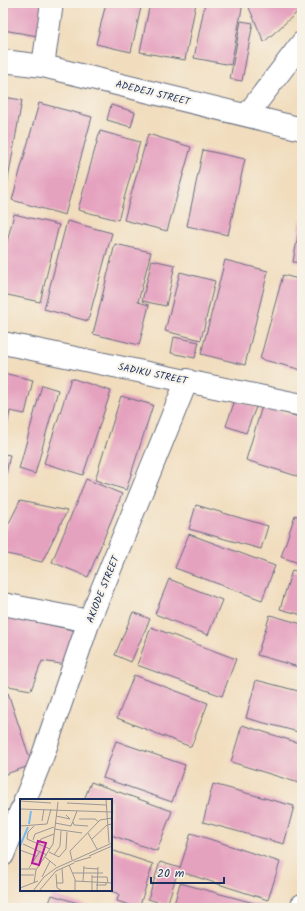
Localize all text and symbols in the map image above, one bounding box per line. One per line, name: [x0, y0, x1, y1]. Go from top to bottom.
street label: ADEDEJI STREET: [114, 76, 193, 110]
street label: SADIKU STREET: [117, 359, 190, 389]
street label: AKIODE STREET: [82, 552, 124, 625]
inset map: [20, 799, 112, 891]
scale bar: [151, 859, 224, 885]
text: 20 m: [157, 864, 185, 883]

